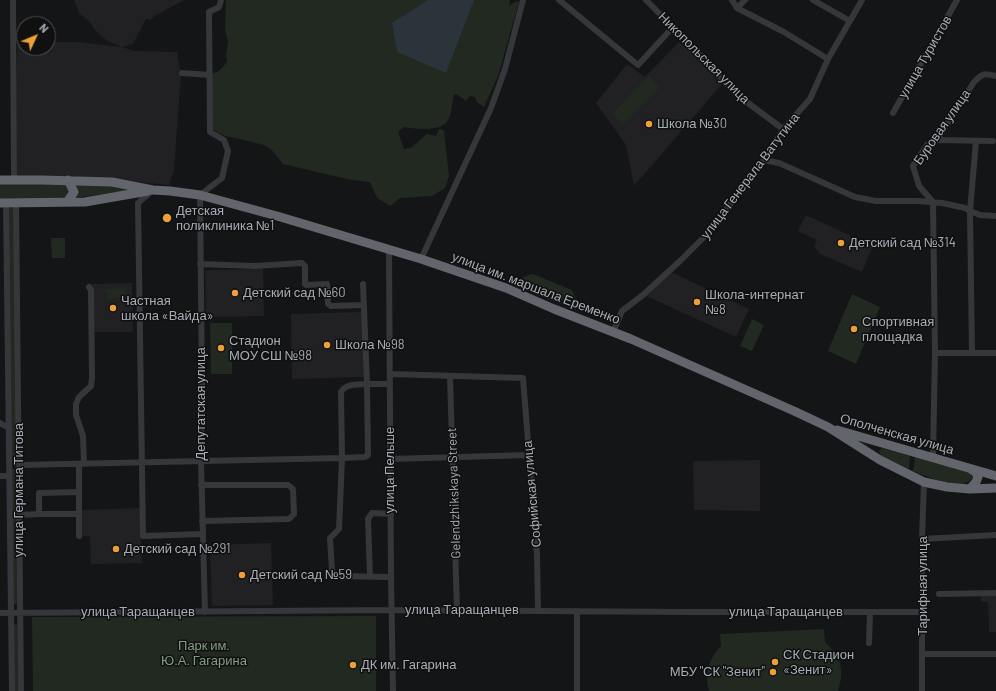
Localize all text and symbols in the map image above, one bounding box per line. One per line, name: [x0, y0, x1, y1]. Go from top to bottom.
street label: Никопольская улица: [655, 9, 753, 107]
street label: улица Туристов: [895, 13, 955, 101]
north arrow: [16, 16, 56, 56]
text: N: [37, 21, 51, 35]
street label: Буровая улица: [910, 86, 974, 168]
street label: улица Генерала Ватутина: [697, 110, 803, 242]
place label: Школа №30: [657, 116, 727, 132]
marker: Школа №30: [644, 119, 654, 129]
place label: Детская поликлиника №1: [176, 203, 274, 234]
marker: Детская поликлиника №1: [161, 212, 173, 224]
place label: Детский сад №314: [849, 235, 956, 251]
marker: Детский сад №314: [836, 238, 846, 248]
street label: улица им. маршала Еременко: [450, 249, 622, 327]
place label: Детский сад №60: [243, 285, 346, 301]
place label: Школа-интернат №8: [705, 287, 804, 318]
marker: Детский сад №60: [230, 288, 240, 298]
place label: Частная школа «Вайда»: [121, 293, 214, 324]
marker: Школа-интернат №8: [692, 297, 702, 307]
marker: Частная школа «Вайда»: [108, 303, 118, 313]
place label: Спортивная площадка: [862, 314, 934, 345]
marker: Спортивная площадка: [849, 324, 859, 334]
place label: Стадион МОУ СШ №98: [229, 333, 312, 364]
place label: Школа №98: [335, 337, 405, 353]
marker: Школа №98: [322, 340, 332, 350]
marker: Стадион МОУ СШ №98: [216, 343, 226, 353]
street label: Депутатская улица: [193, 347, 209, 461]
street label: Ополченская улица: [838, 410, 956, 458]
street label: улица Германа Титова: [11, 423, 27, 557]
street label: улица Пельше: [382, 427, 398, 513]
street label: Gelendzhikskaya Street: [444, 427, 464, 559]
street label: Софийская улица: [520, 440, 544, 548]
street label: Тарифная улица: [915, 536, 931, 636]
place label: Детский сад №291: [124, 541, 231, 557]
marker: Детский сад №291: [111, 544, 121, 554]
place label: Детский сад №59: [250, 567, 352, 583]
marker: Детский сад №59: [237, 570, 247, 580]
street label: улица Таращанцев: [405, 602, 519, 618]
street label: улица Таращанцев: [81, 604, 195, 620]
street label: улица Таращанцев: [729, 604, 843, 620]
park label: Парк им. Ю.А. Гагарина: [161, 638, 247, 669]
place label: СК Стадион «Зенит»: [783, 647, 854, 678]
place label: ДК им. Гагарина: [361, 657, 457, 673]
marker: СК Стадион «Зенит»: [770, 657, 780, 667]
marker: ДК им. Гагарина: [348, 660, 358, 670]
place label: МБУ "СК "Зенит": [670, 664, 765, 680]
marker: МБУ "СК "Зенит": [768, 667, 778, 677]

